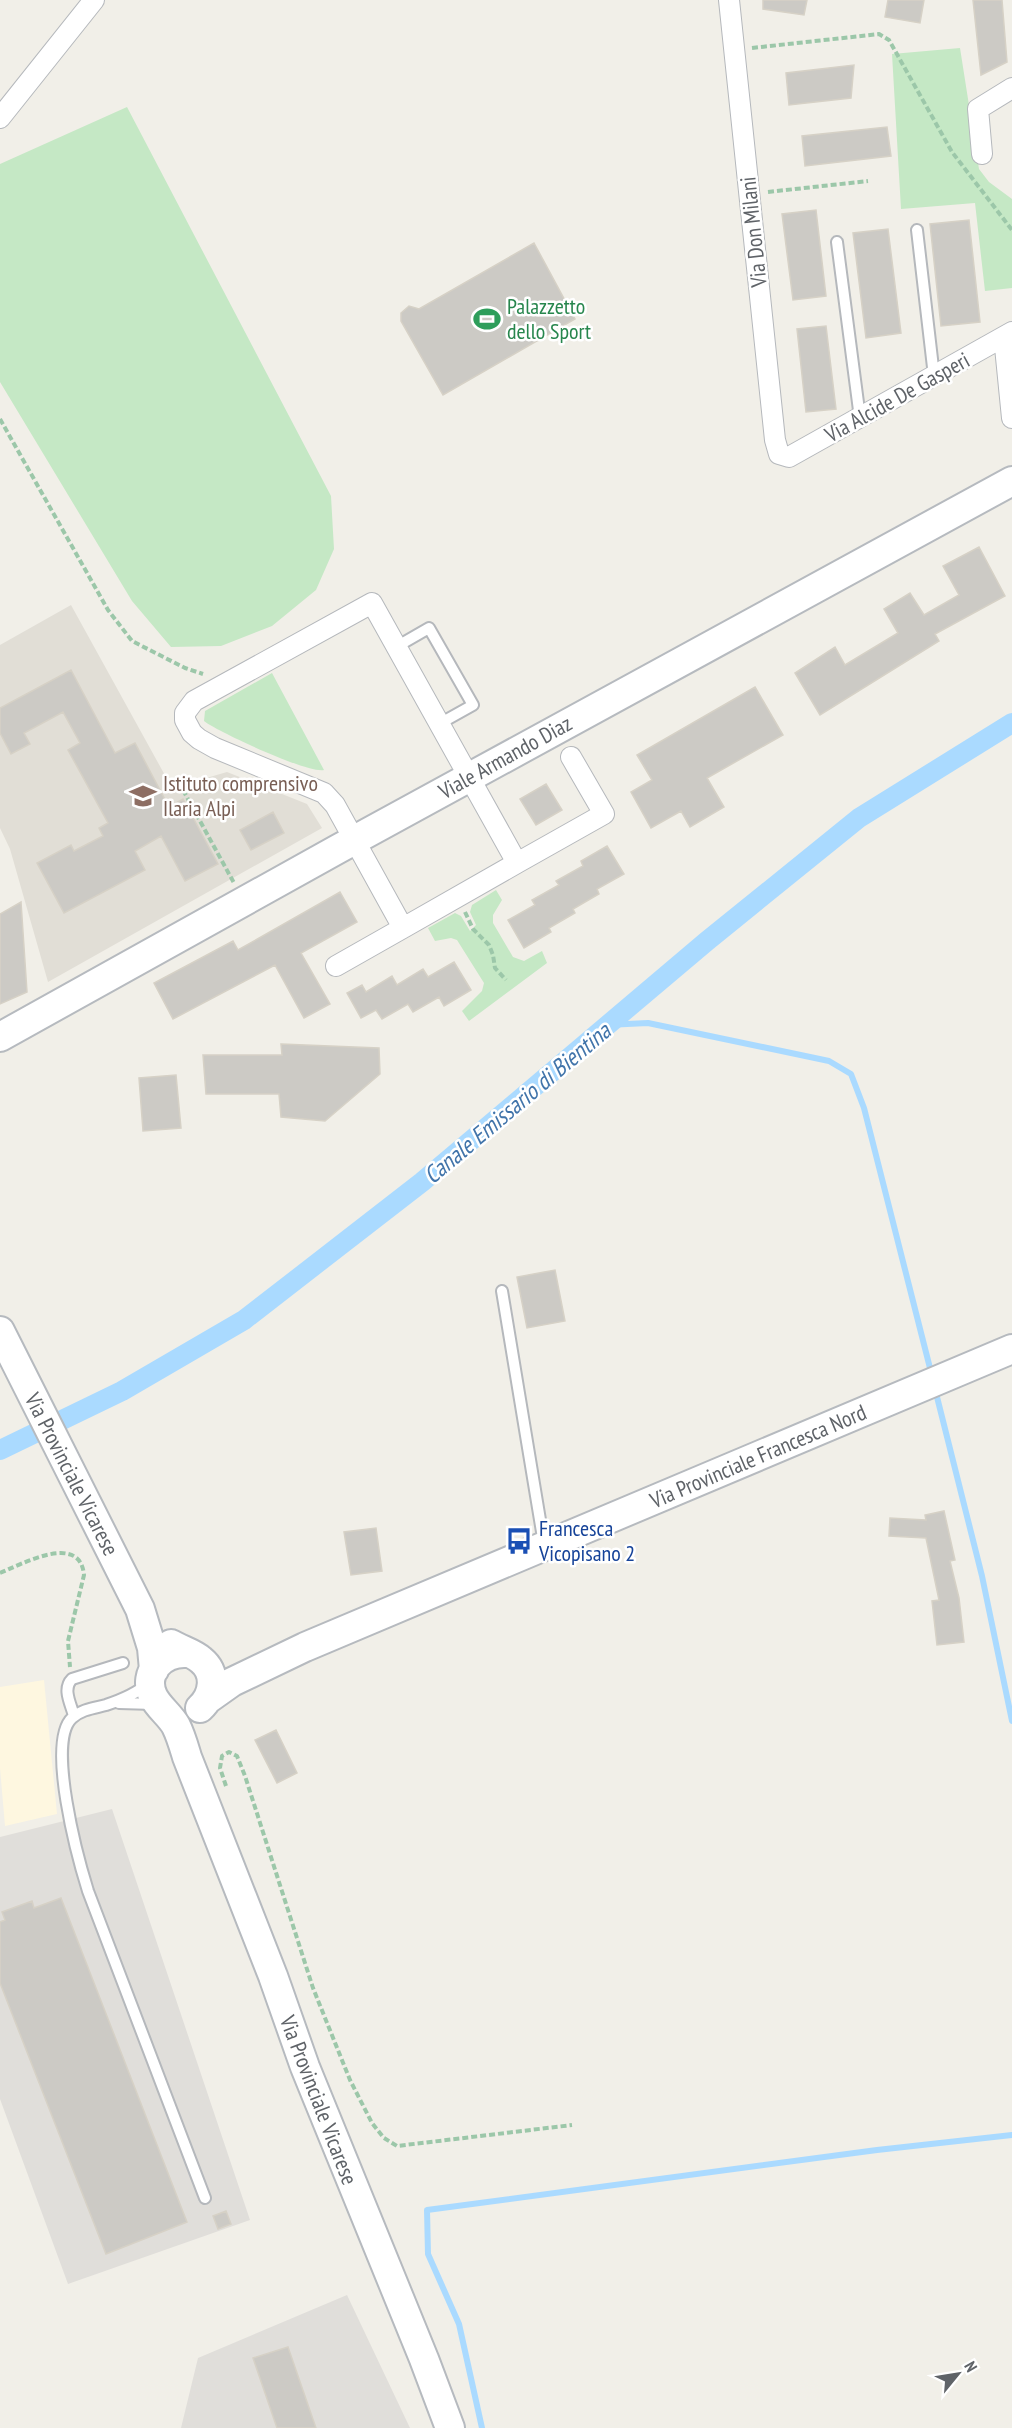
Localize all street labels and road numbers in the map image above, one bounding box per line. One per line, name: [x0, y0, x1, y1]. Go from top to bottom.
street label: Via Don Milani: [733, 175, 773, 290]
street label: Via Alcide De Gasperi: [819, 346, 974, 449]
street label: Viale Armando Diaz: [433, 709, 577, 806]
street label: Via Provinciale Vicarese: [18, 1387, 125, 1560]
street label: Via Provinciale Francesca Nord: [645, 1398, 870, 1515]
street label: Via Provinciale Vicarese: [273, 2010, 364, 2189]

